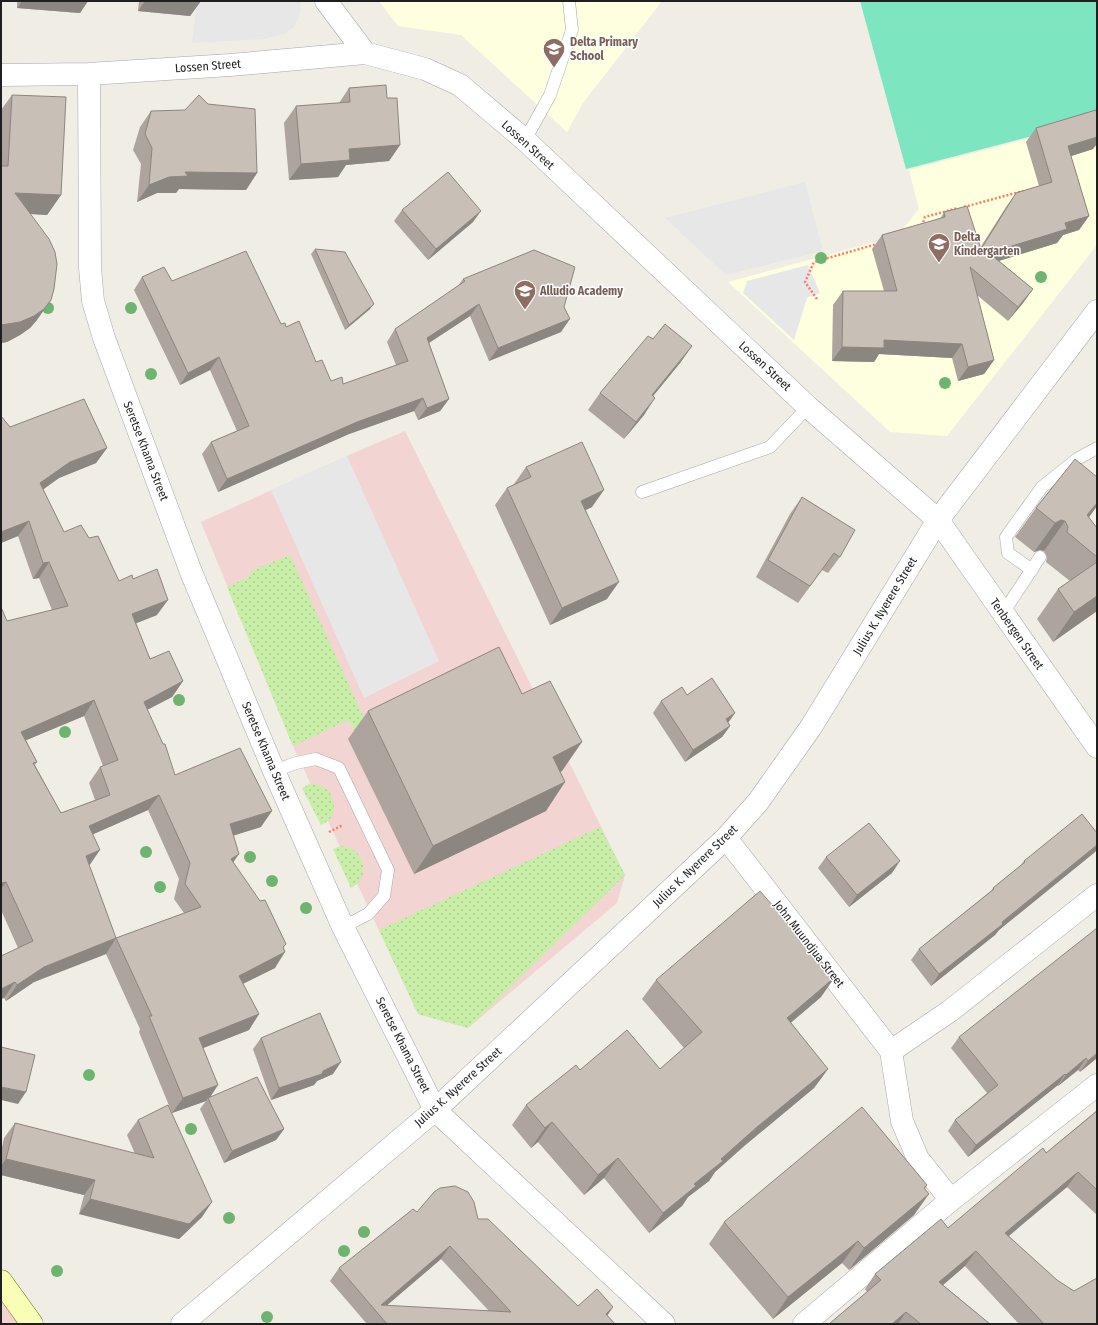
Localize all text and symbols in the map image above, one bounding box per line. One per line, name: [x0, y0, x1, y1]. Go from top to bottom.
place label: Delta Primary School: [570, 35, 638, 63]
school or university icon: Delta Primary School: [541, 36, 567, 69]
street label: Lossen Street: [175, 57, 242, 75]
street label: Lossen Street: [499, 118, 557, 172]
place label: Delta Kindergarten: [954, 230, 1020, 258]
school or university icon: Delta Kindergarten: [926, 231, 952, 264]
school or university icon: Alludio Academy: [512, 278, 538, 311]
place label: Alludio Academy: [539, 284, 623, 298]
street label: Lossen Street: [736, 338, 794, 394]
street label: Seretse Khama Street: [121, 399, 171, 503]
street label: Julius K. Nyerere Street: [850, 554, 920, 658]
street label: Tenbergen Street: [987, 596, 1047, 672]
street label: Seretse Khama Street: [239, 700, 293, 802]
street label: Julius K. Nyerere Street: [650, 822, 740, 910]
street label: John Muundjua Street: [771, 898, 847, 990]
street label: Seretse Khama Street: [373, 995, 433, 1095]
street label: Julius K. Nyerere Street: [412, 1044, 504, 1130]

